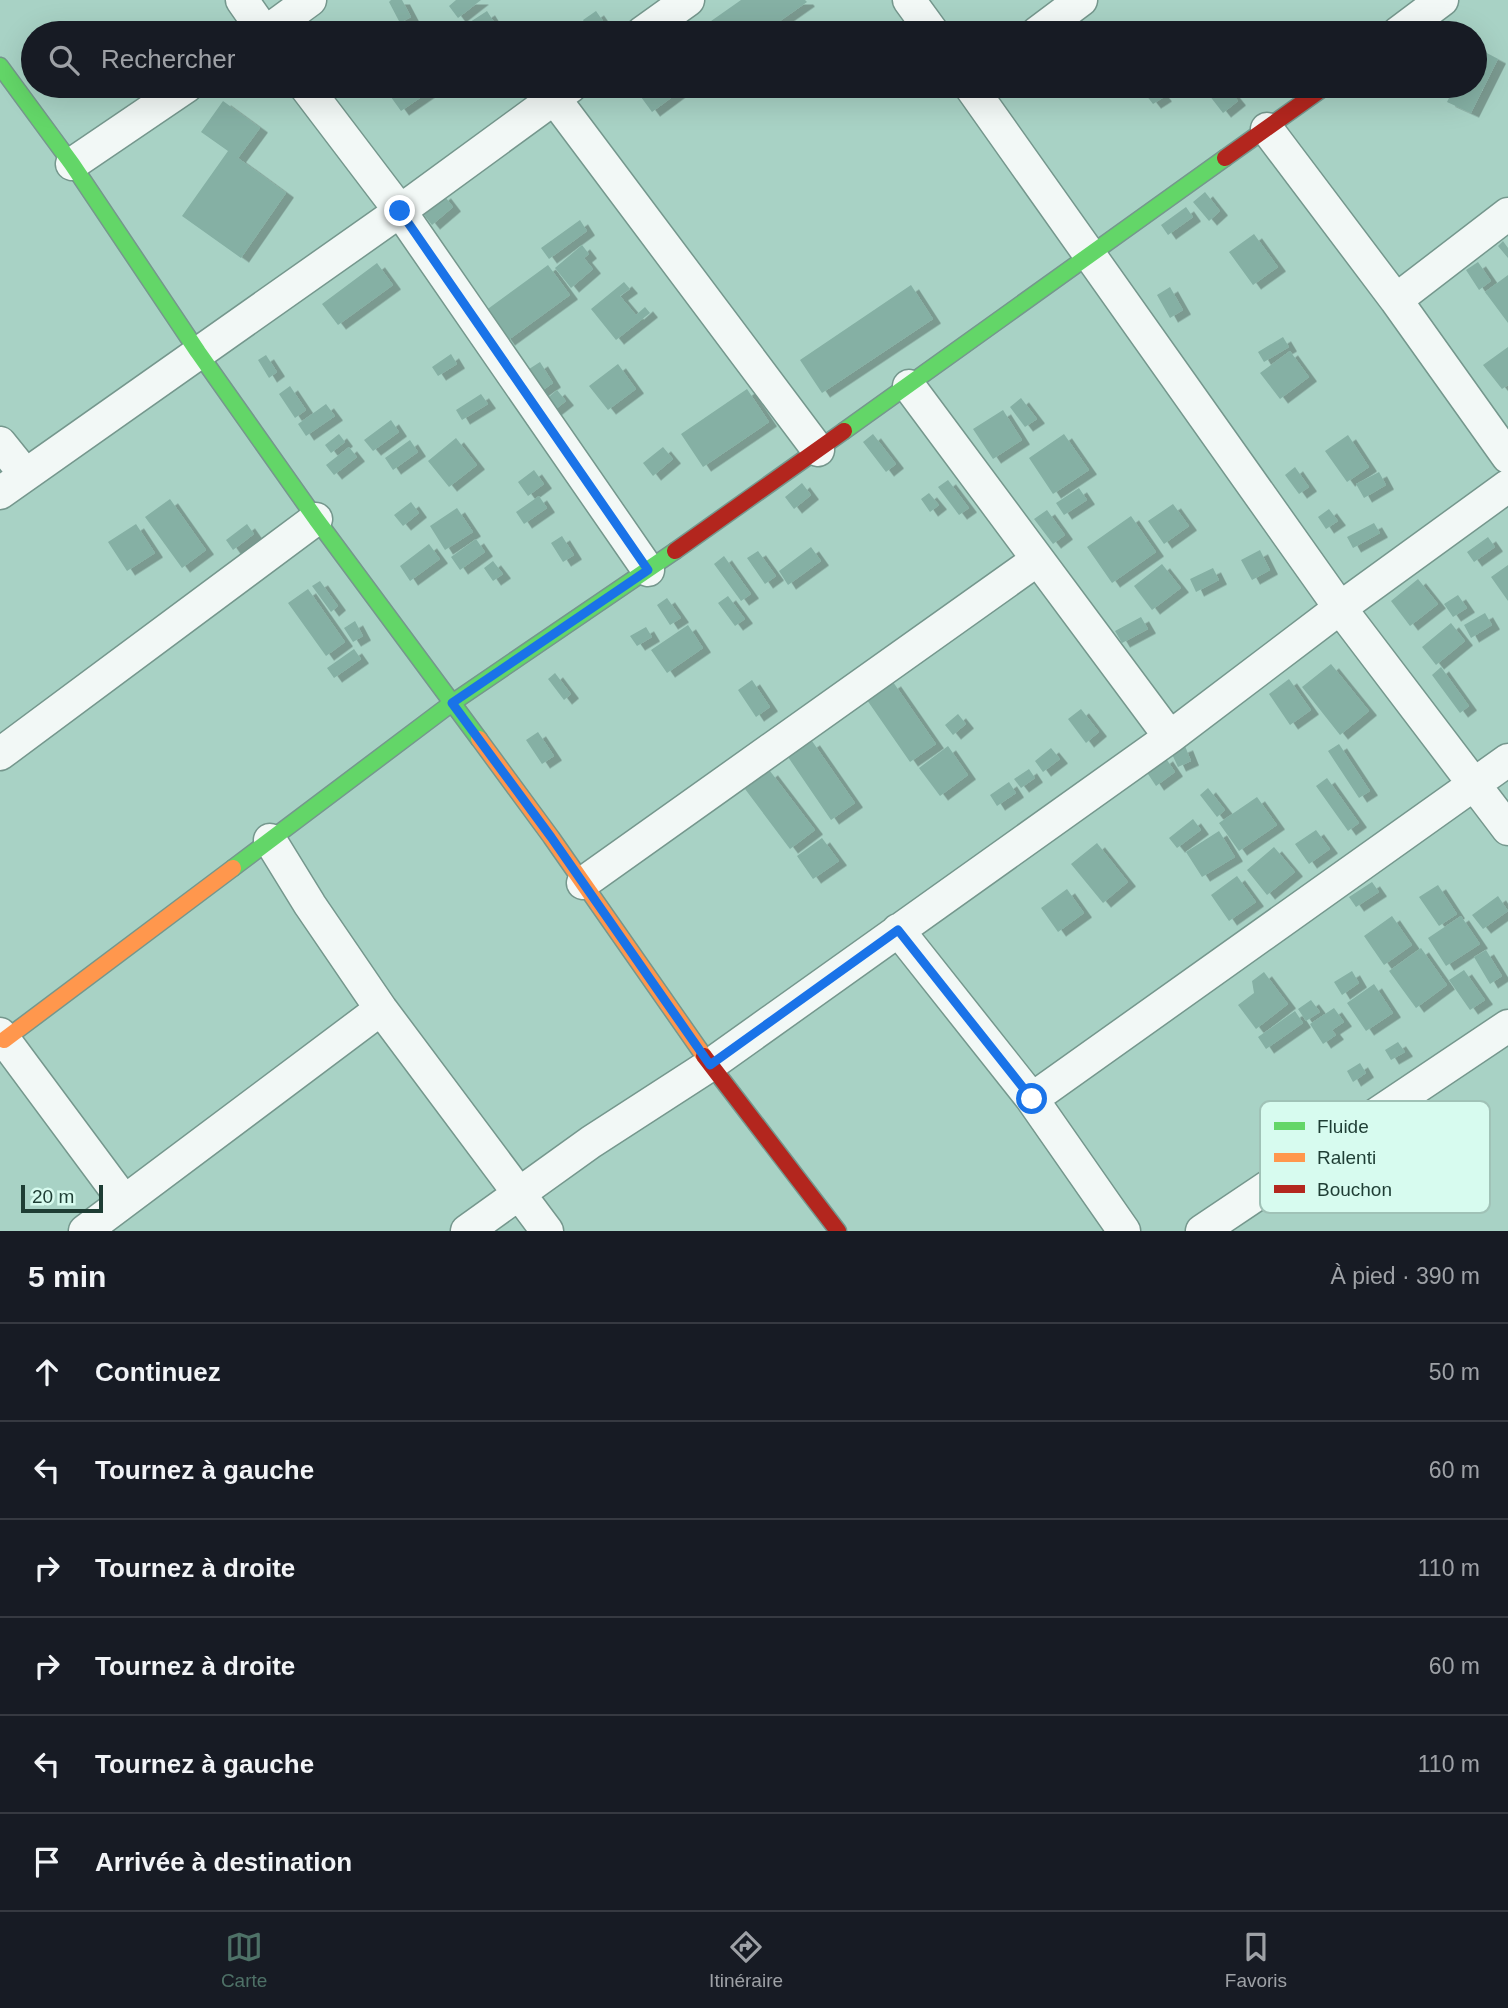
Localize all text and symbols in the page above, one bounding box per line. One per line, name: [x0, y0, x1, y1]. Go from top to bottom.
search box: [21, 21, 1487, 98]
icon: search: [45, 41, 83, 79]
text: Rechercher: [101, 44, 235, 74]
route end: [384, 195, 415, 226]
route start: [1016, 1083, 1047, 1114]
legend: [1260, 1101, 1490, 1213]
text: Fluide: [1317, 1116, 1369, 1137]
text: Ralenti: [1317, 1147, 1376, 1168]
text: Bouchon: [1317, 1179, 1392, 1200]
scale bar: [21, 1182, 103, 1214]
text: 20 m: [32, 1186, 74, 1207]
text: 5 min: [28, 1260, 106, 1293]
text: À pied · 390 m: [1330, 1263, 1480, 1289]
icon: ahead: [28, 1353, 66, 1391]
text: Continuez: [95, 1357, 221, 1387]
text: 50 m: [1429, 1359, 1480, 1385]
icon: left: [28, 1451, 66, 1489]
text: Tournez à gauche: [95, 1455, 314, 1485]
text: 60 m: [1429, 1457, 1480, 1483]
icon: right: [28, 1549, 66, 1587]
text: Tournez à droite: [95, 1553, 295, 1583]
text: 110 m: [1418, 1555, 1480, 1581]
icon: right: [28, 1647, 66, 1685]
text: Tournez à droite: [95, 1651, 295, 1681]
text: 60 m: [1429, 1653, 1480, 1679]
icon: left: [28, 1745, 66, 1783]
text: Tournez à gauche: [95, 1749, 314, 1779]
text: 110 m: [1418, 1751, 1480, 1777]
icon: arrive: [28, 1843, 66, 1881]
text: Arrivée à destination: [95, 1847, 352, 1877]
tab: Carte: [221, 1928, 267, 1992]
tab: Itinéraire: [709, 1928, 783, 1992]
tab: Favoris: [1225, 1928, 1287, 1992]

